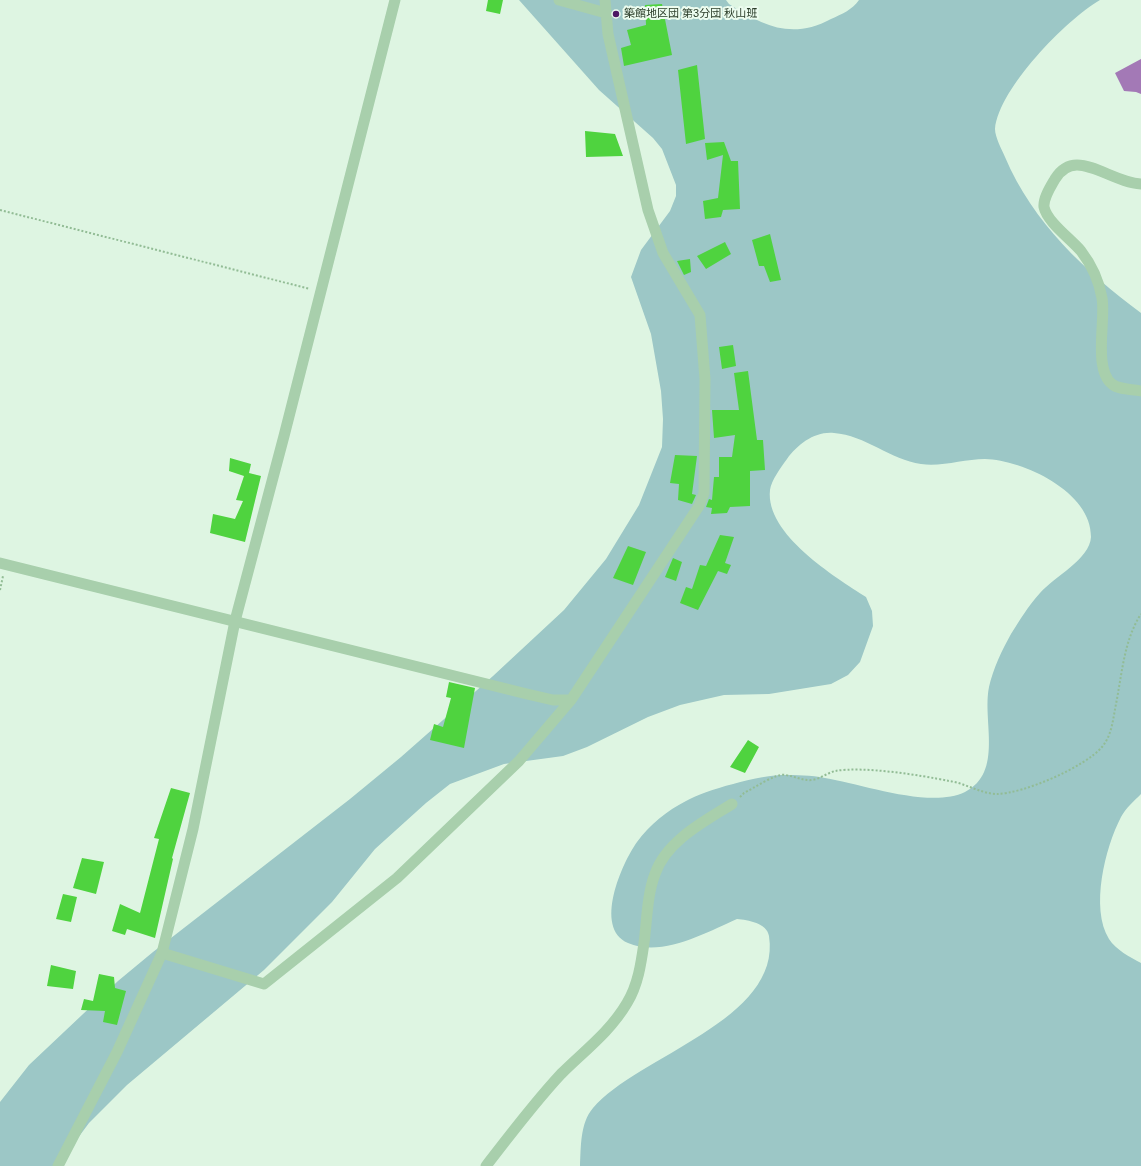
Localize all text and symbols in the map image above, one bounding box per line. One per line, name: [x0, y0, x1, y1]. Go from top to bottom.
place label: 築館地区団 第3分団 秋山班: [624, 7, 757, 21]
marker: 築館地区団 第3分団 秋山班: [611, 9, 621, 19]

